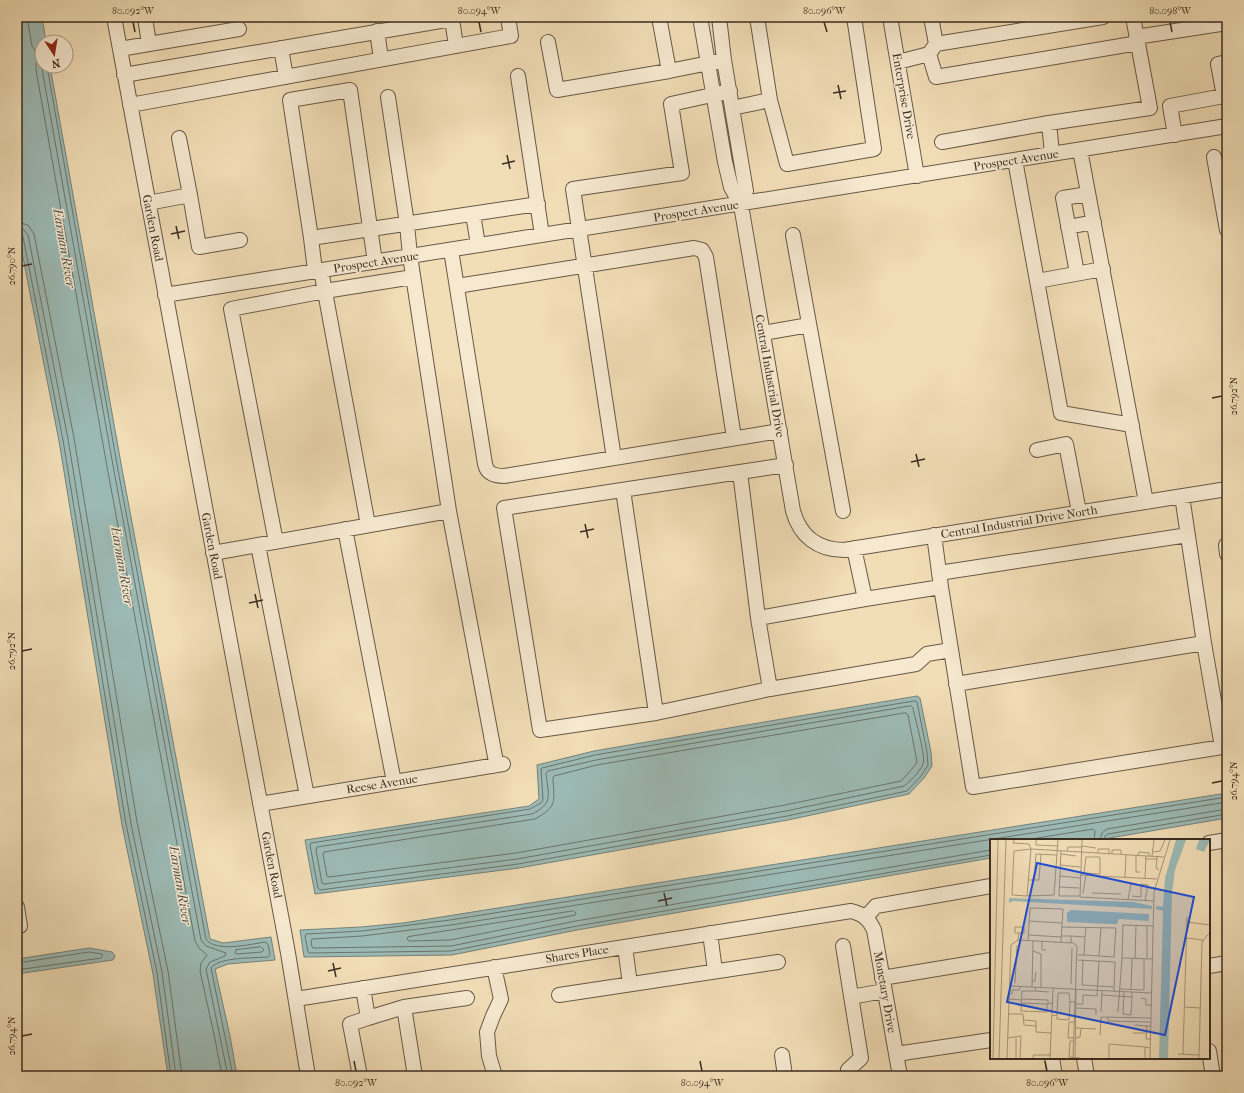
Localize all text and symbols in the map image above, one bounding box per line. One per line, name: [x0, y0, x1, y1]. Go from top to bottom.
text: 80.092°W: [112, 5, 155, 17]
text: 80.094°W: [458, 5, 501, 17]
text: 80.096°W: [803, 5, 846, 17]
text: 80.098°W: [1149, 5, 1192, 17]
north arrow: [34, 34, 74, 74]
street label: Enterprise Drive: [890, 52, 918, 140]
text: N: [50, 56, 61, 71]
street label: Prospect Avenue: [972, 146, 1060, 174]
street label: Garden Road: [140, 193, 166, 263]
street label: Prospect Avenue: [652, 197, 740, 225]
water label: Earman River: [50, 207, 79, 290]
text: 26.790°N: [6, 246, 18, 285]
street label: Prospect Avenue: [332, 248, 420, 276]
street label: Central Industrial Drive: [752, 313, 788, 439]
text: 26.792°N: [1228, 376, 1240, 415]
street label: Central Industrial Drive North: [940, 503, 1099, 541]
street label: Garden Road: [199, 511, 225, 581]
water label: Earman River: [108, 525, 137, 608]
text: 26.792°N: [6, 631, 18, 670]
text: 26.794°N: [1228, 761, 1240, 801]
street label: Reese Avenue: [345, 771, 419, 797]
street label: Garden Road: [259, 830, 285, 900]
inset map: [990, 839, 1210, 1059]
water label: Earman River: [166, 844, 195, 927]
street label: Shares Place: [544, 942, 610, 966]
street label: Monetary Drive: [871, 950, 899, 1034]
text: 26.794°N: [6, 1016, 18, 1056]
text: 80.092°W: [335, 1077, 378, 1089]
text: 80.094°W: [681, 1077, 724, 1089]
text: 80.096°W: [1026, 1077, 1069, 1089]

